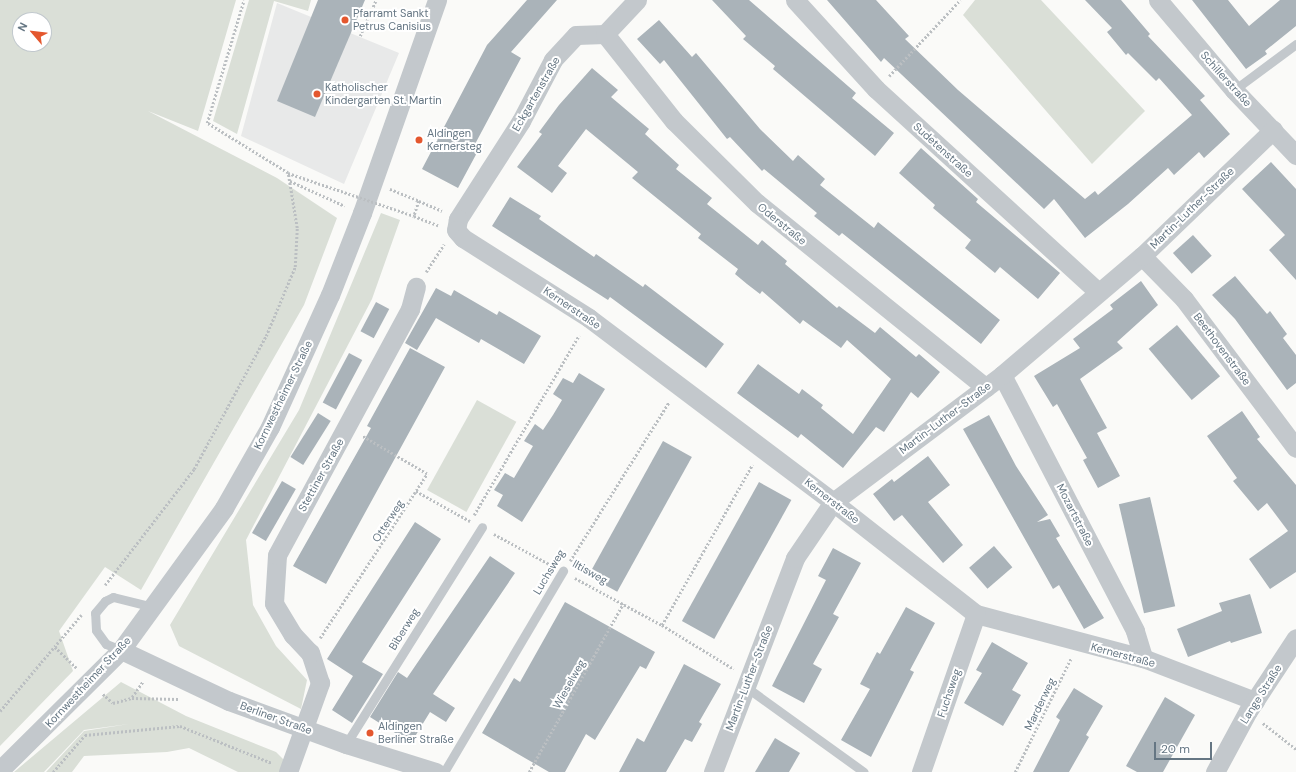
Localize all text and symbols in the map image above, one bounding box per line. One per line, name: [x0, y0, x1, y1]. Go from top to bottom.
place label: Pfarramt Sankt Petrus Canisius: [353, 7, 431, 33]
north arrow: [12, 12, 52, 52]
marker: Pfarramt Sankt Petrus Canisius: [340, 15, 350, 25]
text: N: [14, 20, 30, 34]
street label: Schillerstraße: [1198, 49, 1254, 109]
street label: Eckgartenstraße: [509, 54, 563, 134]
place label: Katholischer Kindergarten St. Martin: [325, 81, 442, 107]
marker: Katholischer Kindergarten St. Martin: [312, 89, 322, 99]
street label: Sudetenstraße: [911, 120, 975, 180]
place label: Aldingen Kernersteg: [427, 127, 482, 153]
marker: Aldingen Kernersteg: [414, 135, 424, 145]
street label: Martin-Luther-Straße: [1147, 164, 1237, 252]
street label: Oderstraße: [755, 200, 809, 248]
street label: Kernerstraße: [541, 284, 603, 332]
street label: Beethovenstraße: [1191, 310, 1253, 388]
street label: Kornwestheimer Straße: [251, 338, 315, 452]
street label: Martin-Luther-Straße: [896, 379, 994, 457]
street label: Stettiner Straße: [295, 436, 347, 514]
street label: Kernerstraße: [802, 475, 862, 527]
street label: Mozartstraße: [1054, 482, 1096, 548]
street label: Otterweg: [369, 497, 407, 545]
street label: Luchsweg: [530, 547, 568, 597]
street label: Iltisweg: [570, 557, 610, 587]
street label: Biberweg: [386, 606, 422, 652]
street label: Martin-Luther-Straße: [723, 624, 775, 732]
street label: Kornwestheimer Straße: [42, 634, 134, 730]
street label: Kernerstraße: [1089, 640, 1157, 670]
street label: Wieselweg: [550, 657, 588, 711]
street label: Lange Straße: [1238, 662, 1284, 726]
street label: Fuchsweg: [935, 667, 963, 719]
street label: Marderweg: [1022, 676, 1058, 732]
street label: Berliner Straße: [238, 699, 314, 737]
place label: Aldingen Berliner Straße: [378, 720, 454, 746]
marker: Aldingen Berliner Straße: [365, 728, 375, 738]
scale bar: [1156, 734, 1214, 760]
text: 20 m: [1161, 741, 1190, 757]

